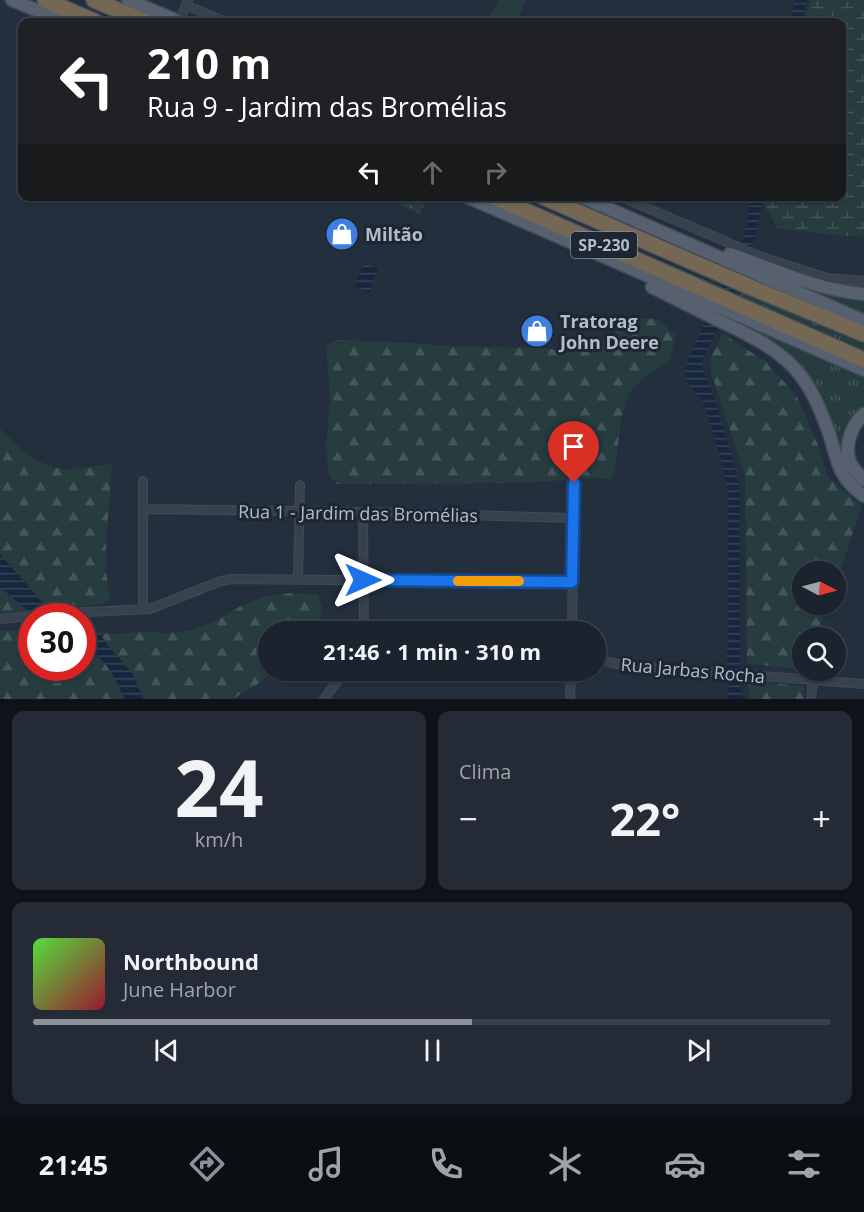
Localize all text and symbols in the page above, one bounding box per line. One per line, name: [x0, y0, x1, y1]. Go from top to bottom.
text: 210 m: [147, 34, 271, 91]
icon: left: [48, 42, 126, 120]
text: Rua 9 - Jardim das Bromélias: [147, 88, 507, 125]
icon: left: [353, 156, 386, 189]
icon: ahead: [416, 156, 449, 189]
icon: right: [479, 156, 512, 189]
shop icon: Miltão: [324, 216, 360, 252]
place label: Miltão: [365, 222, 423, 246]
road number: SP-230: [571, 232, 637, 258]
place label: Tratorag John Deere: [558, 309, 659, 354]
shop icon: Tratorag John Deere: [519, 313, 555, 349]
pin: [548, 421, 599, 483]
icon: arrive: [557, 430, 590, 463]
street label: Rua 1 - Jardim das Bromélias: [238, 499, 478, 527]
position arrow: [331, 548, 395, 612]
north arrow: [792, 561, 846, 615]
map controls: [792, 561, 846, 681]
speed limit sign: 30: [18, 603, 96, 681]
button: search: [792, 627, 846, 681]
text: 21:46 · 1 min · 310 m: [323, 636, 541, 666]
street label: Rua Jarbas Rocha: [620, 652, 766, 688]
text: 24: [174, 734, 264, 840]
text: Clima: [459, 758, 511, 785]
text: 22°: [610, 788, 680, 849]
text: −: [459, 796, 478, 841]
text: +: [812, 796, 831, 841]
text: km/h: [195, 826, 243, 853]
text: Northbound: [123, 946, 259, 976]
text: June Harbor: [123, 976, 236, 1003]
icon: previous: [150, 1034, 183, 1067]
icon: pause: [416, 1034, 449, 1067]
icon: next: [682, 1034, 715, 1067]
icon: directions: [186, 1143, 228, 1185]
icon: music: [305, 1143, 347, 1185]
icon: phone: [425, 1143, 467, 1185]
icon: climate: [544, 1143, 586, 1185]
icon: car: [664, 1143, 706, 1185]
icon: filters: [783, 1143, 825, 1185]
text: 21:45: [39, 1146, 108, 1183]

